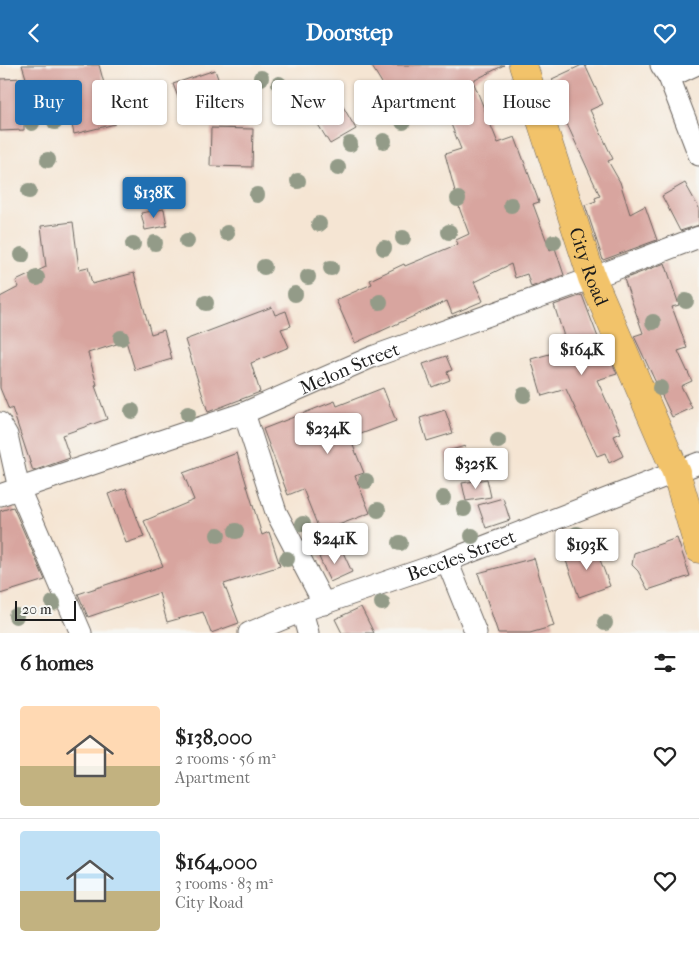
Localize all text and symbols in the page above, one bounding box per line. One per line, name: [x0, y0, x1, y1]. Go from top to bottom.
icon: back: [20, 19, 48, 47]
icon: heart: [651, 19, 679, 47]
text: Doorstep: [306, 20, 393, 46]
chip: Buy: [15, 80, 82, 125]
chip: Rent: [92, 80, 167, 125]
chip: Filters: [177, 80, 262, 125]
chip: New: [272, 80, 344, 125]
chip: Apartment: [354, 80, 474, 125]
chip: House: [484, 80, 569, 125]
pin: $138K: [119, 177, 189, 219]
text: $138K: [134, 183, 174, 202]
street label: City Road: [564, 225, 613, 310]
pin: $164K: [547, 333, 617, 376]
street label: Melon Street: [296, 338, 403, 399]
text: $164K: [560, 340, 604, 359]
pin: $234K: [293, 413, 363, 455]
text: $234K: [306, 419, 350, 438]
pin: $325K: [441, 447, 511, 490]
text: $325K: [455, 454, 497, 473]
pin: $241K: [300, 523, 370, 565]
street label: Beccles Street: [404, 525, 519, 586]
text: $241K: [313, 529, 357, 548]
pin: $193K: [552, 529, 622, 571]
text: $193K: [566, 535, 608, 554]
scale bar: [15, 598, 76, 621]
text: 20 m: [22, 601, 52, 618]
icon: filters: [651, 649, 679, 677]
text: 6 homes: [20, 651, 94, 675]
text: $138,000: [175, 725, 252, 749]
icon: home: [60, 726, 120, 786]
icon: heart: [651, 742, 679, 770]
text: 2 rooms · 56 m²: [175, 749, 276, 768]
text: Apartment: [175, 768, 250, 787]
text: $164,000: [175, 850, 257, 874]
icon: home: [60, 851, 120, 911]
icon: heart: [651, 867, 679, 895]
text: 3 rooms · 83 m²: [175, 874, 273, 893]
text: City Road: [175, 893, 244, 912]

